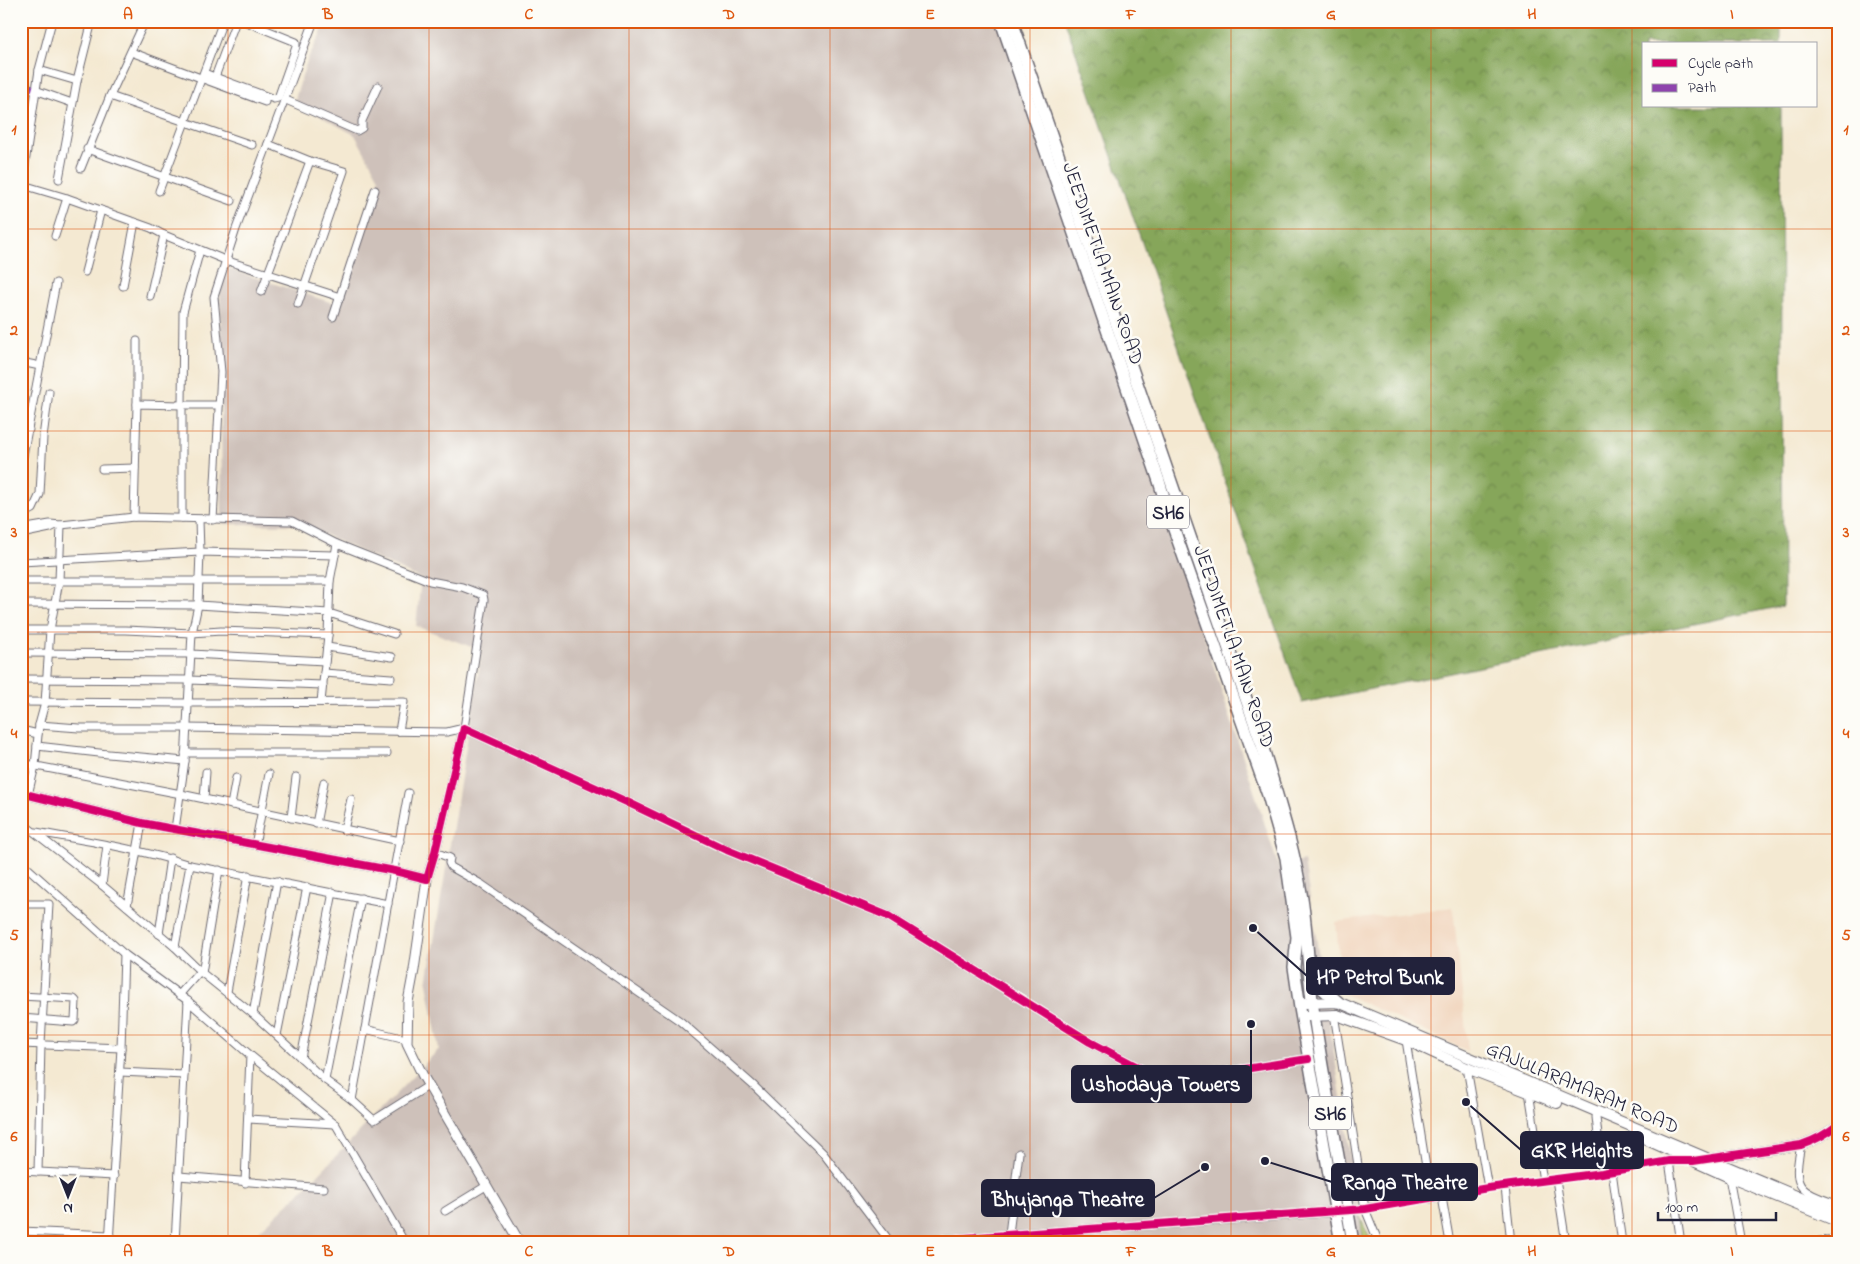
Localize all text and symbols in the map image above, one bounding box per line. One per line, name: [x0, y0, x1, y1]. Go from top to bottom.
text: A: [123, 3, 133, 27]
text: B: [322, 3, 334, 27]
text: C: [525, 3, 534, 27]
text: D: [722, 3, 735, 27]
text: E: [925, 3, 935, 27]
text: F: [1125, 3, 1137, 27]
text: G: [1326, 3, 1336, 27]
text: H: [1527, 3, 1537, 27]
text: I: [1730, 3, 1734, 27]
legend: [1642, 42, 1818, 108]
text: Cycle path: [1688, 53, 1753, 76]
text: Path: [1688, 77, 1716, 99]
text: 1: [11, 118, 17, 142]
text: 1: [1843, 118, 1849, 142]
street label: JEEDIMETLA MAIN ROAD: [1053, 158, 1150, 369]
text: 2: [9, 319, 18, 343]
text: 2: [1841, 319, 1850, 343]
road number: SH6: [1147, 496, 1189, 528]
text: 3: [10, 521, 18, 545]
text: 3: [1842, 521, 1850, 545]
street label: JEEDIMETLA MAIN ROAD: [1184, 541, 1281, 752]
text: 4: [10, 722, 18, 746]
text: 4: [1842, 722, 1850, 746]
text: 5: [9, 924, 19, 948]
text: 5: [1841, 924, 1851, 948]
callout: HP Petrol Bunk: [1307, 958, 1454, 994]
text: HP Petrol Bunk: [1317, 964, 1444, 994]
street label: GAJULARAMARAM ROAD: [1481, 1036, 1683, 1143]
callout: Ushodaya Towers: [1072, 1066, 1251, 1102]
text: Ushodaya Towers: [1082, 1071, 1241, 1103]
road number: SH6: [1309, 1096, 1351, 1130]
text: 6: [9, 1125, 18, 1149]
text: 6: [1841, 1125, 1850, 1149]
callout: GKR Heights: [1521, 1132, 1643, 1168]
text: GKR Heights: [1531, 1137, 1633, 1169]
callout: Ranga Theatre: [1332, 1164, 1477, 1200]
text: Ranga Theatre: [1342, 1169, 1468, 1201]
north arrow: [42, 1172, 92, 1222]
callout: Bhujanga Theatre: [982, 1180, 1154, 1216]
text: Bhujanga Theatre: [991, 1186, 1145, 1218]
scale bar: [1658, 1189, 1775, 1221]
text: N: [63, 1197, 73, 1218]
text: 100 m: [1665, 1197, 1698, 1219]
text: A: [123, 1240, 133, 1264]
text: B: [322, 1240, 334, 1264]
text: C: [525, 1240, 534, 1264]
text: D: [722, 1240, 735, 1264]
text: E: [925, 1240, 935, 1264]
text: F: [1125, 1240, 1137, 1264]
text: G: [1326, 1240, 1336, 1264]
text: H: [1527, 1240, 1537, 1264]
text: I: [1730, 1240, 1734, 1264]

